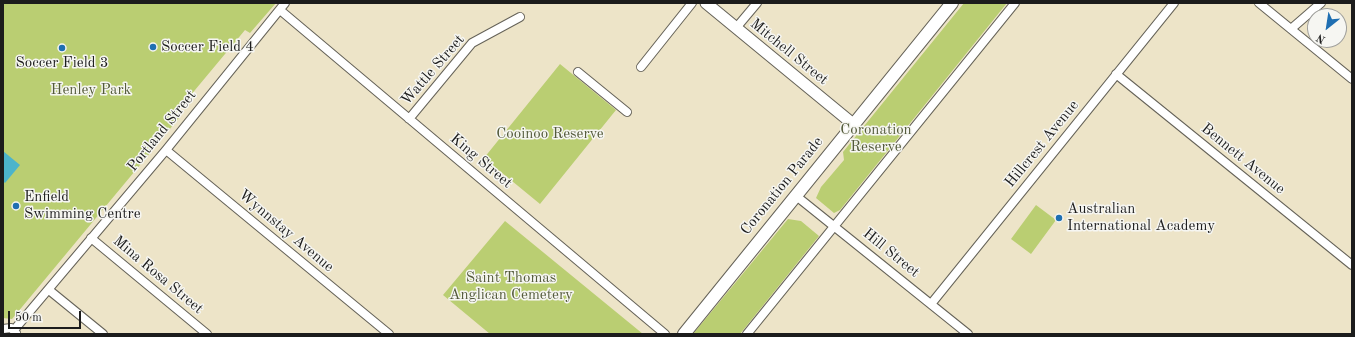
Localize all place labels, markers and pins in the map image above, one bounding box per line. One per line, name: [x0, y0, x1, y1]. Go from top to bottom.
place label: Soccer Field 4: [161, 38, 254, 56]
marker: Soccer Field 4: [148, 42, 158, 52]
marker: Soccer Field 3: [57, 43, 67, 53]
place label: Soccer Field 3: [16, 54, 108, 72]
place label: Enfield Swimming Centre: [24, 188, 141, 223]
place label: Australian International Academy: [1067, 200, 1215, 235]
marker: Enfield Swimming Centre: [11, 201, 21, 211]
marker: Australian International Academy: [1054, 213, 1064, 223]

